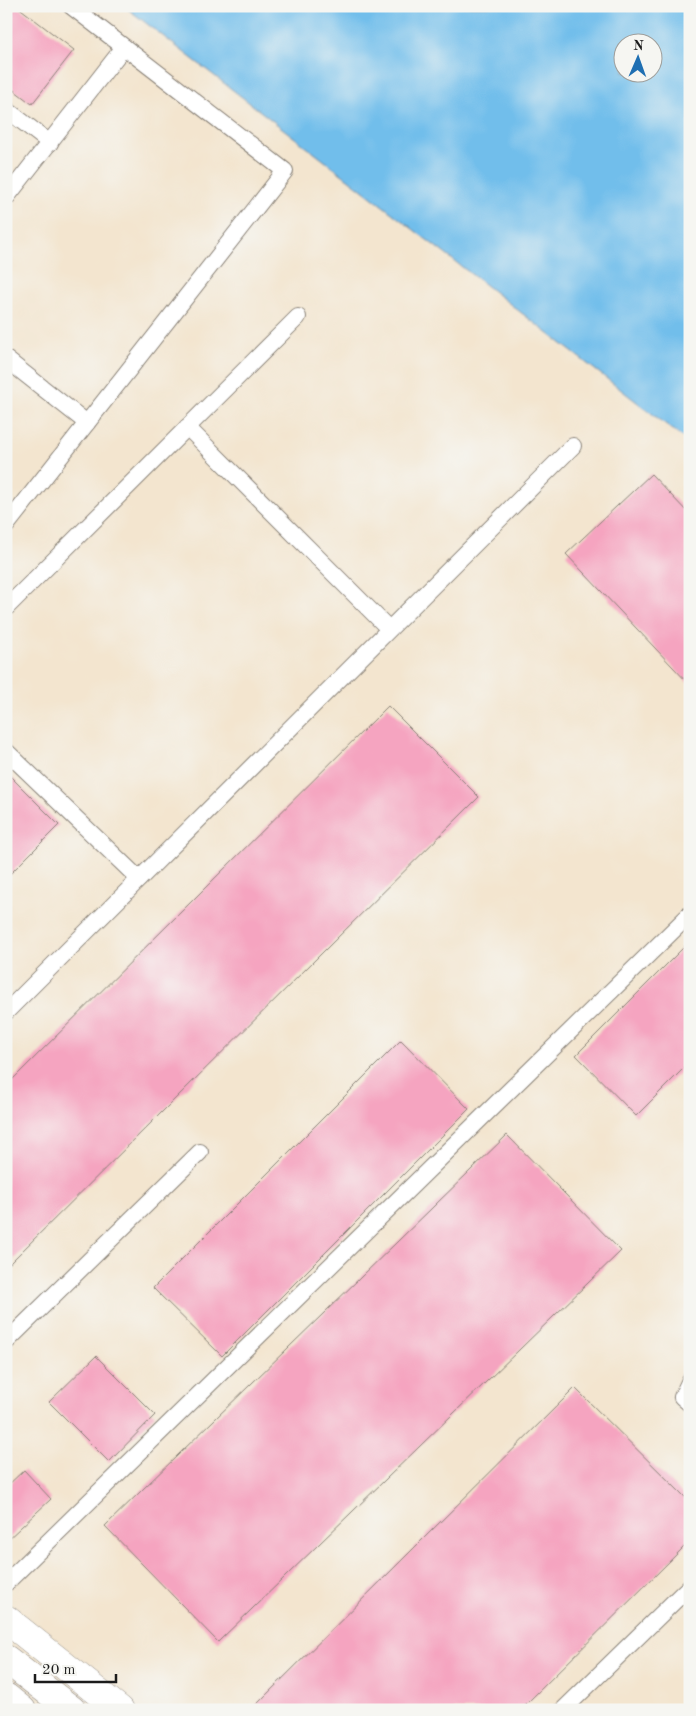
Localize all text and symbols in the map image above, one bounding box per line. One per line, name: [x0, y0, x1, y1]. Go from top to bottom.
north arrow: [614, 32, 664, 82]
text: N: [633, 39, 644, 53]
scale bar: [35, 1651, 116, 1683]
text: 20 m: [42, 1663, 76, 1678]

